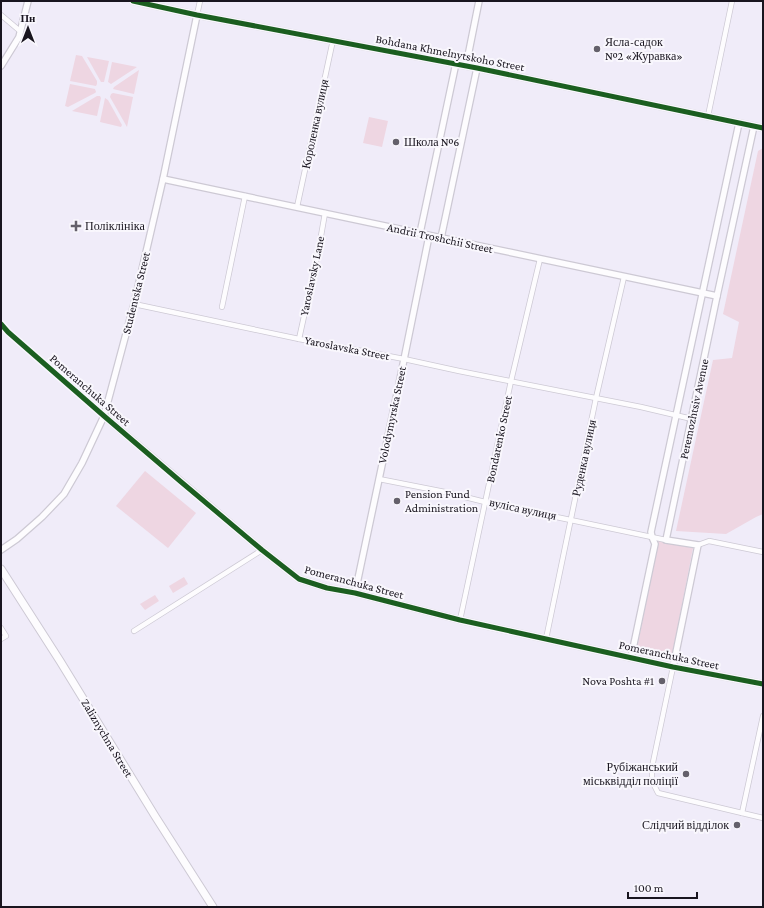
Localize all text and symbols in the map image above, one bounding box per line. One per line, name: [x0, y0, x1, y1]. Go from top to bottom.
north arrow: [8, 8, 48, 48]
text: Пн: [21, 12, 36, 24]
street label: Bohdana Khmelnytskoho Street: [374, 32, 527, 75]
place label: Ясла-садок №2 «Журавка»: [605, 35, 683, 63]
marker: Ясла-садок №2 «Журавка»: [592, 44, 602, 54]
street label: Короленка вулиця: [299, 77, 331, 170]
place label: Школа №6: [404, 135, 459, 149]
marker: Школа №6: [391, 137, 401, 147]
place label: Поліклініка: [85, 219, 145, 233]
marker: Поліклініка: [70, 220, 82, 232]
street label: Andrii Troshchii Street: [386, 220, 495, 256]
street label: Yaroslavsky Lane: [297, 235, 327, 317]
street label: Studentska Street: [119, 249, 153, 336]
street label: Yaroslavska Street: [303, 333, 392, 363]
street label: Pomeranchuka Street: [47, 351, 134, 429]
street label: Peremozhtsiv Avenue: [677, 358, 711, 460]
street label: Volodymyrska Street: [375, 364, 409, 465]
street label: Bondarenko Street: [483, 393, 515, 484]
street label: Руденка вулиця: [569, 418, 599, 498]
place label: Pension Fund Administration: [405, 487, 479, 515]
street label: вуліса вулиця: [488, 495, 558, 523]
marker: Pension Fund Administration: [392, 496, 402, 506]
street label: Pomeranchuka Street: [303, 562, 406, 602]
street label: Pomeranchuka Street: [618, 638, 721, 673]
place label: Nova Poshta #1: [582, 674, 654, 688]
marker: Nova Poshta #1: [657, 676, 667, 686]
street label: Zaliznychna Street: [78, 696, 136, 781]
place label: Рубіжанський міськвідділ поліції: [583, 760, 679, 788]
marker: Рубіжанський міськвідділ поліції: [681, 769, 691, 779]
place label: Слідчий відділок: [642, 818, 729, 832]
marker: Слідчий відділок: [732, 820, 742, 830]
scale bar: [628, 874, 697, 900]
text: 100 m: [634, 881, 664, 895]

